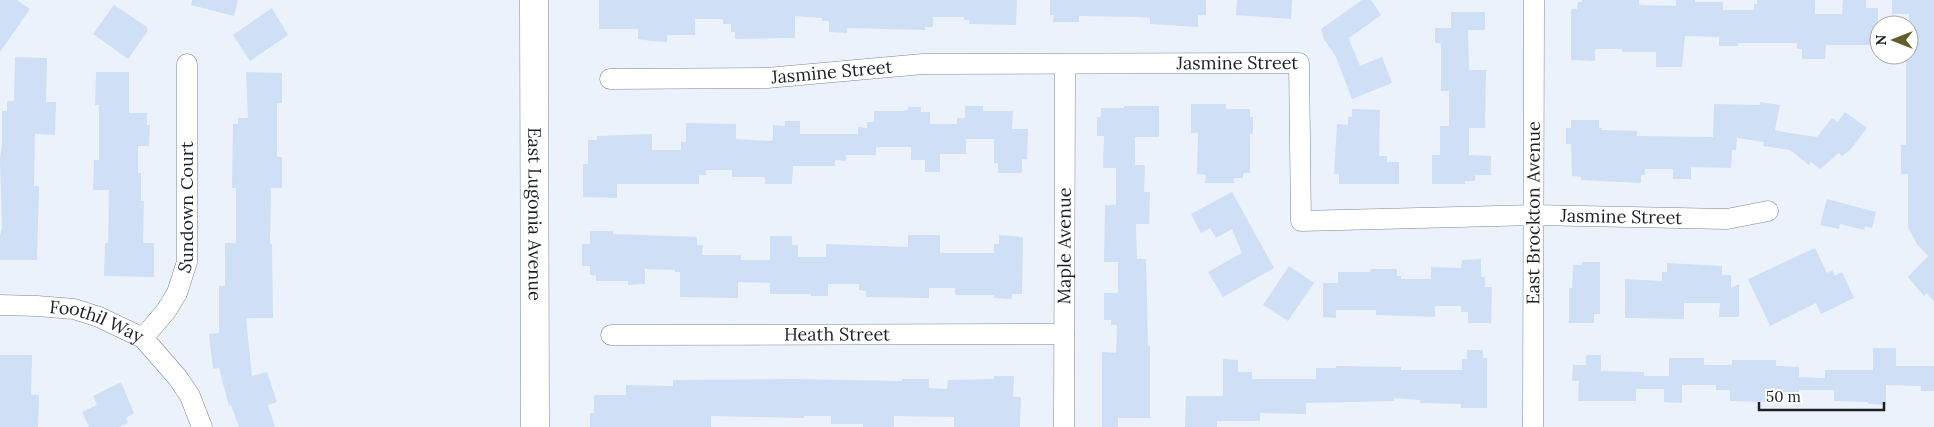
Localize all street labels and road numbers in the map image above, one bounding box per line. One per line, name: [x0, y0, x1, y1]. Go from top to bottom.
street label: Jasmine Street: [1175, 51, 1298, 74]
street label: Jasmine Street: [769, 55, 893, 89]
street label: East Brockton Avenue: [1521, 121, 1545, 305]
street label: East Lugonia Avenue: [523, 127, 547, 301]
street label: Sundown Court: [172, 141, 198, 276]
street label: Maple Avenue: [1052, 187, 1076, 305]
street label: Jasmine Street: [1559, 204, 1682, 229]
street label: Foothil Way: [49, 295, 148, 348]
street label: Heath Street: [784, 322, 890, 346]

